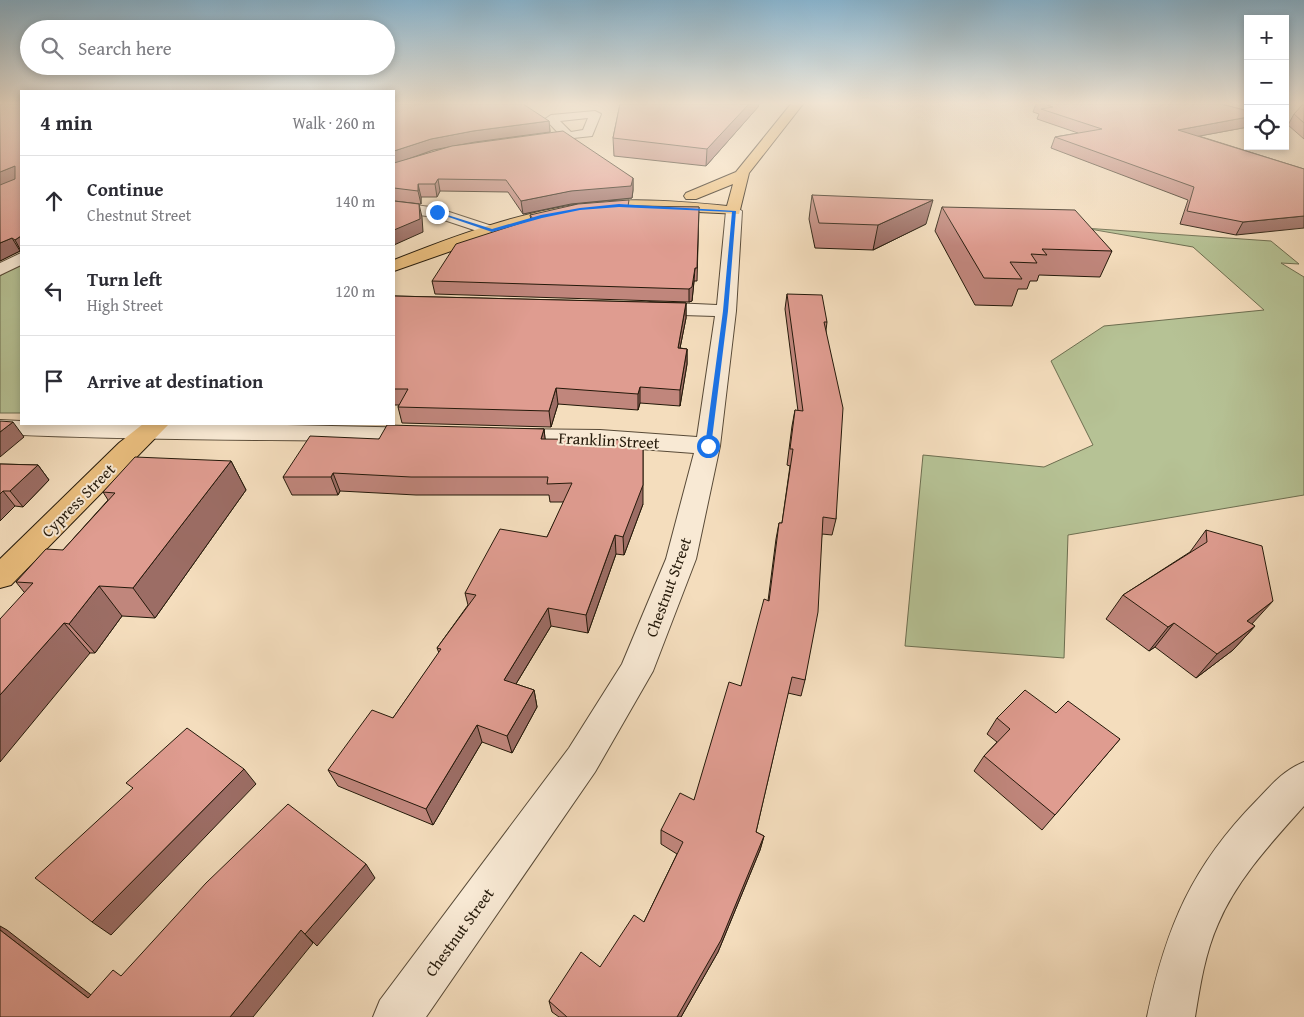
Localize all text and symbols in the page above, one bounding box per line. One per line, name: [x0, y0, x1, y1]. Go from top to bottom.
map controls: [1244, 15, 1289, 150]
button: +: [1244, 15, 1289, 60]
search box: [20, 20, 395, 75]
icon: search: [38, 34, 66, 62]
text: Search here: [78, 34, 172, 62]
button: −: [1244, 60, 1289, 105]
button: locate: [1244, 105, 1289, 150]
text: 4 min: [40, 107, 92, 138]
text: Walk · 260 m: [292, 111, 375, 135]
text: Continue: [87, 175, 164, 203]
icon: ahead: [40, 187, 68, 215]
text: 140 m: [335, 189, 375, 213]
route end: [426, 201, 449, 224]
text: Chestnut Street: [87, 203, 191, 227]
text: Turn left: [87, 265, 162, 293]
icon: left: [40, 277, 68, 305]
text: 120 m: [335, 279, 375, 303]
text: High Street: [87, 293, 163, 317]
icon: arrive: [40, 367, 68, 395]
text: Arrive at destination: [87, 367, 263, 395]
street label: Franklin Street: [558, 425, 660, 455]
route start: [697, 435, 720, 458]
street label: Cypress Street: [36, 457, 121, 542]
street label: Chestnut Street: [639, 533, 697, 640]
street label: Chestnut Street: [419, 882, 500, 981]

